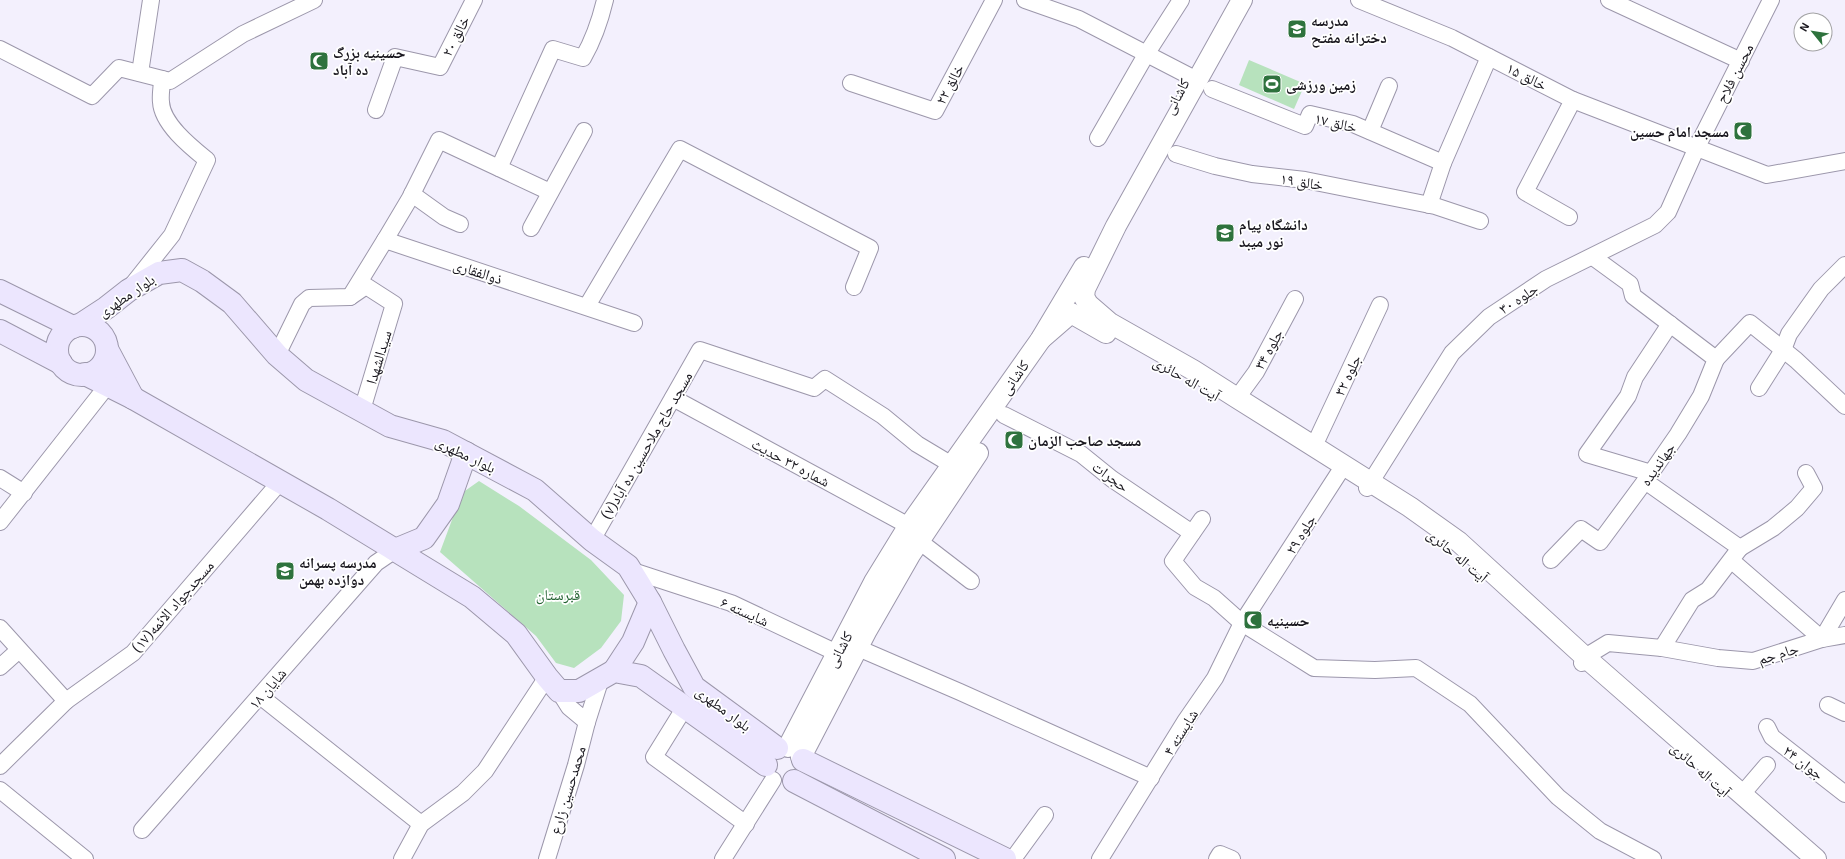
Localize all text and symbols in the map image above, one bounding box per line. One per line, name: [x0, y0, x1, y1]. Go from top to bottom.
place label: مدرسه دخترانه مفتح: [1311, 11, 1387, 48]
street label: خالق ۲۰: [437, 12, 475, 60]
north arrow: [1793, 12, 1833, 52]
school or university icon: مدرسه دخترانه مفتح: [1286, 18, 1308, 40]
text: N: [1796, 20, 1812, 33]
street label: محسن فلاح: [1711, 40, 1758, 106]
place label: حسینیه بزرگ ده آباد: [333, 43, 406, 79]
mosque icon: حسینیه بزرگ ده آباد: [308, 50, 330, 72]
street label: خالق ۱۵: [1503, 58, 1551, 96]
street label: خالق ۲۲: [931, 60, 969, 108]
sports icon: زمین ورزشی: [1261, 73, 1283, 95]
street label: کاشانی: [1159, 75, 1195, 118]
place label: زمین ورزشی: [1286, 75, 1356, 94]
street label: خالق ۱۷: [1313, 108, 1359, 138]
mosque icon: مسجد امام حسین: [1732, 120, 1754, 142]
place label: مسجد امام حسین: [1630, 122, 1729, 142]
street label: خالق ۱۹: [1279, 169, 1325, 195]
place label: دانشگاه پیام نور میبد: [1239, 215, 1308, 251]
school or university icon: دانشگاه پیام نور میبد: [1214, 222, 1236, 244]
street label: ذوالفقاری: [451, 255, 505, 289]
street label: بلوار مطهری: [94, 269, 159, 322]
street label: جلوه ۳۰: [1495, 278, 1542, 318]
street label: جلوه ۳۴: [1250, 325, 1287, 373]
street label: سیدالشهدا: [361, 328, 396, 386]
street label: جلوه ۳۲: [1330, 351, 1365, 399]
street label: آیت اله حائری: [1149, 352, 1225, 407]
street label: کاشانی: [996, 356, 1034, 399]
street label: مسجد حاج ملاحسین ده آباد(۷): [596, 368, 697, 523]
mosque icon: مسجد صاحب الزمان: [1003, 429, 1025, 451]
place label: مسجد صاحب الزمان: [1028, 431, 1141, 450]
street label: بلوار مطهری: [432, 432, 499, 478]
street label: شماره ۳۲ حدیث: [748, 434, 833, 491]
street label: جهاندیده: [1636, 439, 1679, 490]
street label: حجرات: [1089, 457, 1133, 496]
street label: جلوه ۲۹: [1281, 511, 1320, 558]
street label: آیت اله حائری: [1423, 524, 1493, 588]
place label: مدرسه پسرانه دوازده بهمن: [299, 553, 377, 589]
street label: مسجدجواد الائمه(۱۷): [127, 556, 218, 656]
school or university icon: مدرسه پسرانه دوازده بهمن: [274, 560, 296, 582]
park label: قبرستان: [536, 585, 580, 605]
street label: شایسته ۶: [718, 592, 772, 630]
mosque icon: حسینیه: [1242, 609, 1264, 631]
place label: حسینیه: [1267, 611, 1310, 629]
street label: کاشانی: [822, 628, 858, 671]
street label: جام جم: [1756, 638, 1801, 670]
street label: شایان ۱۸: [244, 664, 291, 713]
street label: بلوار مطهری: [691, 681, 755, 736]
street label: شایسته ۴: [1159, 705, 1201, 759]
street label: آیت اله حائری: [1666, 738, 1735, 803]
street label: جوان ۲۴: [1779, 741, 1828, 785]
street label: محمدحسین زارع: [545, 744, 591, 837]

